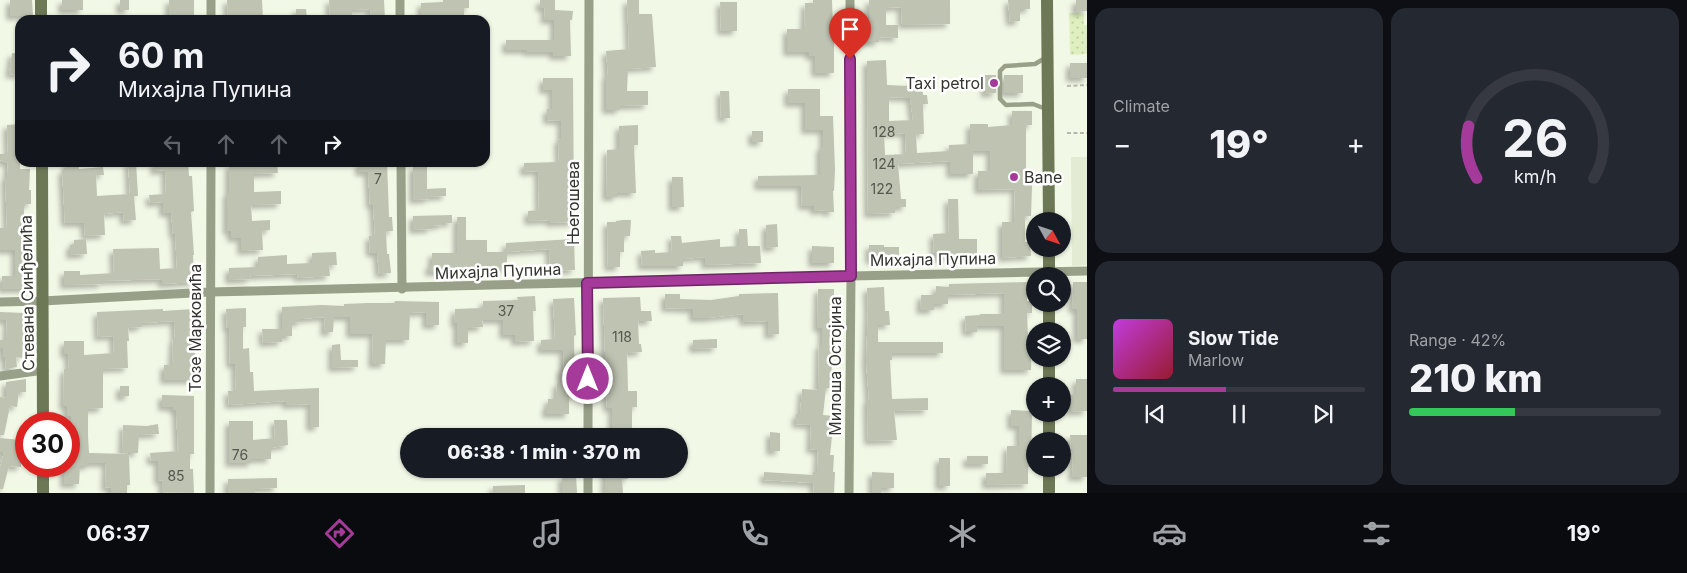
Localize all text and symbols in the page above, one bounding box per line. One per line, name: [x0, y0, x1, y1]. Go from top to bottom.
pin: [829, 8, 871, 59]
icon: arrive: [836, 15, 864, 43]
text: 60 m: [118, 34, 205, 76]
icon: right: [35, 35, 100, 100]
place label: Taxi petrol: [905, 73, 984, 93]
text: Михајла Пупина: [118, 76, 292, 102]
marker: Taxi petrol: [988, 77, 1000, 89]
text: Climate: [1113, 96, 1170, 116]
text: 26: [1502, 107, 1568, 170]
text: 19°: [1209, 121, 1269, 167]
house number: 128: [873, 123, 895, 140]
text: −: [1113, 127, 1132, 161]
text: +: [1346, 127, 1365, 161]
icon: left: [159, 130, 187, 158]
icon: ahead: [212, 130, 240, 158]
icon: ahead: [265, 130, 293, 158]
icon: right: [318, 130, 346, 158]
house number: 124: [872, 155, 896, 172]
street label: Његошева: [563, 161, 583, 245]
text: km/h: [1514, 166, 1556, 187]
place label: Bane: [1024, 167, 1062, 187]
house number: 7: [374, 170, 382, 187]
marker: Bane: [1008, 171, 1020, 183]
house number: 122: [871, 180, 893, 197]
north arrow: [1026, 212, 1071, 258]
map controls: [1026, 212, 1071, 477]
street label: Стевана Синђелића: [16, 215, 38, 371]
street label: Михајла Пупина: [870, 248, 996, 270]
street label: Михајла Пупина: [434, 259, 562, 283]
street label: Тозе Марковића: [185, 264, 205, 392]
button: search: [1026, 267, 1071, 312]
street label: Милоша Остојина: [825, 296, 845, 436]
house number: 37: [498, 302, 514, 319]
button: layers: [1026, 322, 1071, 367]
text: Slow Tide: [1188, 327, 1279, 350]
house number: 118: [612, 328, 632, 345]
text: Range · 42%: [1409, 330, 1506, 350]
text: Marlow: [1188, 350, 1244, 370]
position arrow: [561, 352, 613, 404]
text: 210 km: [1409, 355, 1542, 401]
button: +: [1026, 377, 1071, 422]
icon: previous: [1141, 400, 1169, 428]
icon: pause: [1225, 400, 1253, 428]
icon: next: [1309, 400, 1337, 428]
speed limit sign: 30: [15, 412, 80, 477]
button: −: [1026, 432, 1071, 477]
text: 06:38 · 1 min · 370 m: [447, 441, 641, 464]
house number: 76: [232, 446, 248, 463]
house number: 85: [167, 467, 185, 484]
icon: directions: [322, 516, 357, 551]
icon: music: [530, 516, 565, 551]
icon: phone: [737, 516, 772, 551]
icon: climate: [945, 516, 980, 551]
icon: car: [1152, 516, 1187, 551]
icon: filters: [1359, 516, 1394, 551]
text: 06:37: [86, 520, 150, 546]
text: 19°: [1567, 520, 1601, 546]

